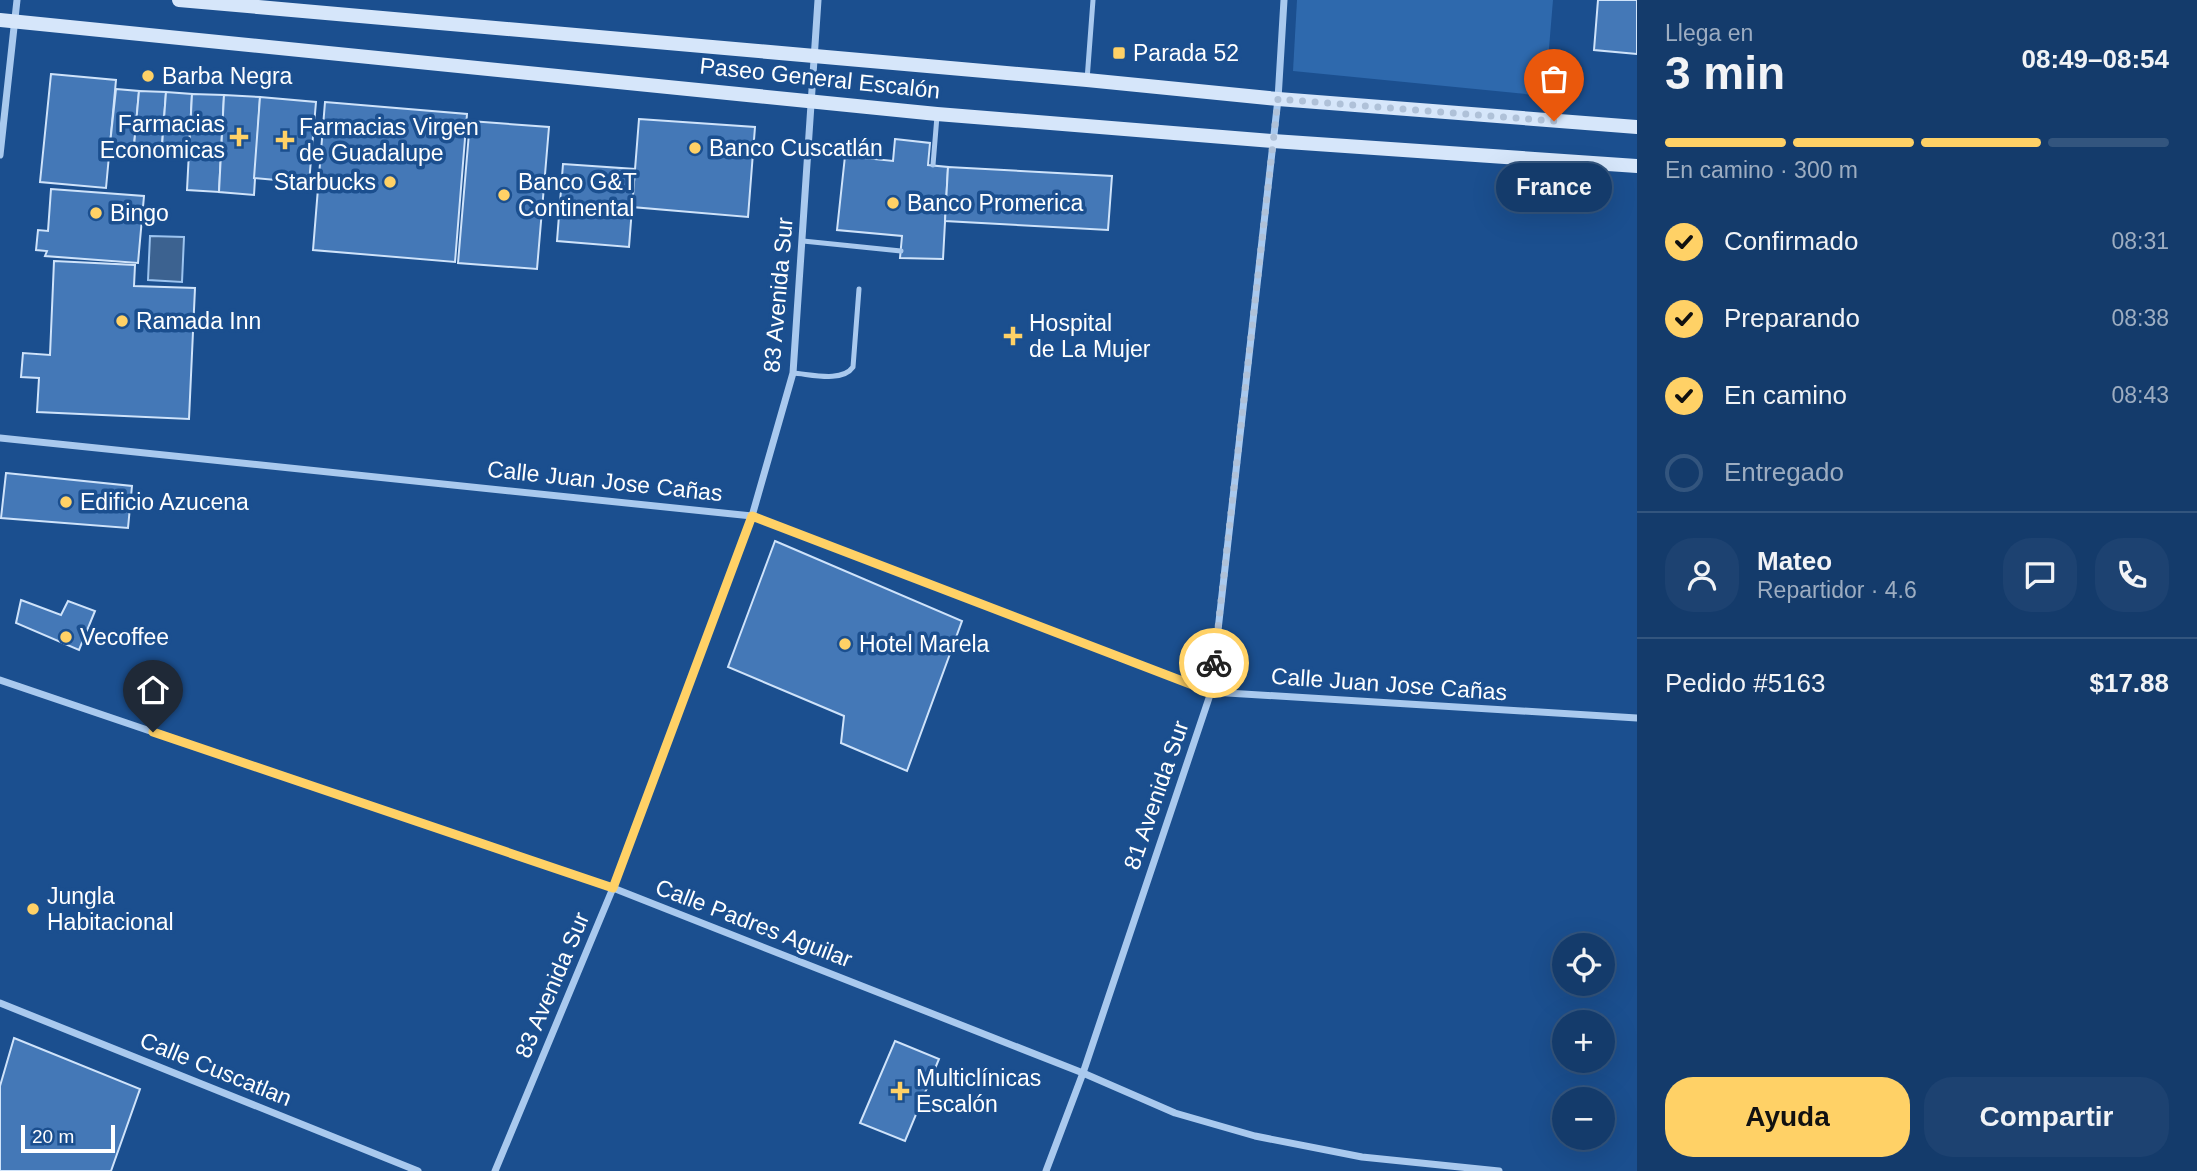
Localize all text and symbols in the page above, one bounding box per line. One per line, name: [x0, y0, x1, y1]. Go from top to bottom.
text: Llega en: [1665, 20, 1753, 46]
place label: Parada 52: [1133, 40, 1239, 66]
text: 08:49–08:54: [2022, 44, 2169, 74]
marker: Parada 52: [1111, 45, 1127, 61]
text: 3 min: [1665, 47, 1785, 99]
pin: [1524, 49, 1584, 121]
street label: Paseo General Escalón: [698, 52, 942, 104]
icon: bag: [1535, 60, 1573, 98]
place label: Barba Negra: [162, 63, 293, 89]
marker: Barba Negra: [140, 68, 156, 84]
place label: Farmacias Economicas: [100, 111, 225, 163]
place label: Farmacias Virgen de Guadalupe: [299, 114, 479, 166]
marker: Farmacias Economicas: [231, 129, 247, 145]
marker: Farmacias Virgen de Guadalupe: [277, 132, 293, 148]
place label: Banco Cuscatlán: [709, 135, 883, 161]
marker: Banco Cuscatlán: [687, 140, 703, 156]
text: En camino · 300 m: [1665, 157, 1858, 183]
callout: France: [1496, 163, 1612, 212]
place label: Starbucks: [274, 169, 376, 195]
place label: Banco G&T Continental: [518, 169, 637, 221]
marker: Starbucks: [382, 174, 398, 190]
text: France: [1516, 174, 1592, 200]
marker: Banco G&T Continental: [496, 187, 512, 203]
place label: Banco Promerica: [907, 190, 1084, 216]
marker: Banco Promerica: [885, 195, 901, 211]
place label: Bingo: [110, 200, 169, 226]
marker: Bingo: [88, 205, 104, 221]
street label: 83 Avenida Sur: [758, 216, 798, 374]
icon: check: [1665, 223, 1703, 261]
text: Confirmado: [1724, 226, 1858, 256]
text: 08:31: [2111, 228, 2169, 254]
icon: check: [1665, 300, 1703, 338]
text: Preparando: [1724, 303, 1860, 333]
text: 08:38: [2111, 305, 2169, 331]
place label: Ramada Inn: [136, 308, 261, 334]
place label: Hospital de La Mujer: [1029, 310, 1151, 362]
marker: Ramada Inn: [114, 313, 130, 329]
marker: Hospital de La Mujer: [1003, 326, 1023, 346]
icon: check: [1665, 377, 1703, 415]
text: En camino: [1724, 380, 1847, 410]
text: 08:43: [2111, 382, 2169, 408]
street label: Calle Juan Jose Cañas: [486, 456, 724, 506]
text: Entregado: [1724, 457, 1844, 487]
place label: Edificio Azucena: [80, 489, 249, 515]
marker: Edificio Azucena: [58, 494, 74, 510]
button: person: [1665, 538, 1739, 612]
button: chat: [2003, 538, 2077, 612]
button: phone: [2095, 538, 2169, 612]
text: Mateo: [1757, 546, 1832, 576]
text: Repartidor · 4.6: [1757, 577, 1917, 603]
place label: Vecoffee: [80, 624, 169, 650]
courier: [1179, 628, 1249, 698]
marker: Vecoffee: [58, 629, 74, 645]
place label: Hotel Marela: [859, 631, 990, 657]
marker: Hotel Marela: [837, 636, 853, 652]
icon: bike: [1195, 644, 1233, 682]
pin: [123, 660, 183, 732]
street label: Calle Juan Jose Cañas: [1270, 663, 1508, 705]
text: Pedido #5163: [1665, 668, 1825, 698]
text: $17.88: [2089, 668, 2169, 698]
icon: home: [134, 671, 172, 709]
street label: 81 Avenida Sur: [1118, 717, 1194, 873]
street label: Calle Padres Aguilar: [652, 874, 856, 973]
place label: Jungla Habitacional: [47, 883, 174, 935]
marker: Jungla Habitacional: [25, 901, 41, 917]
street label: 83 Avenida Sur: [510, 908, 594, 1062]
map controls: [1552, 933, 1615, 1150]
button: locate: [1552, 933, 1615, 996]
button: +: [1552, 1010, 1615, 1073]
street label: Calle Cuscatlan: [136, 1027, 296, 1111]
place label: Multiclínicas Escalón: [916, 1065, 1041, 1117]
button: Ayuda: [1665, 1077, 1910, 1157]
button: Compartir: [1924, 1077, 2169, 1157]
marker: Multiclínicas Escalón: [890, 1081, 910, 1101]
button: −: [1552, 1087, 1615, 1150]
scale bar: [21, 1122, 116, 1154]
text: 20 m: [32, 1126, 74, 1147]

